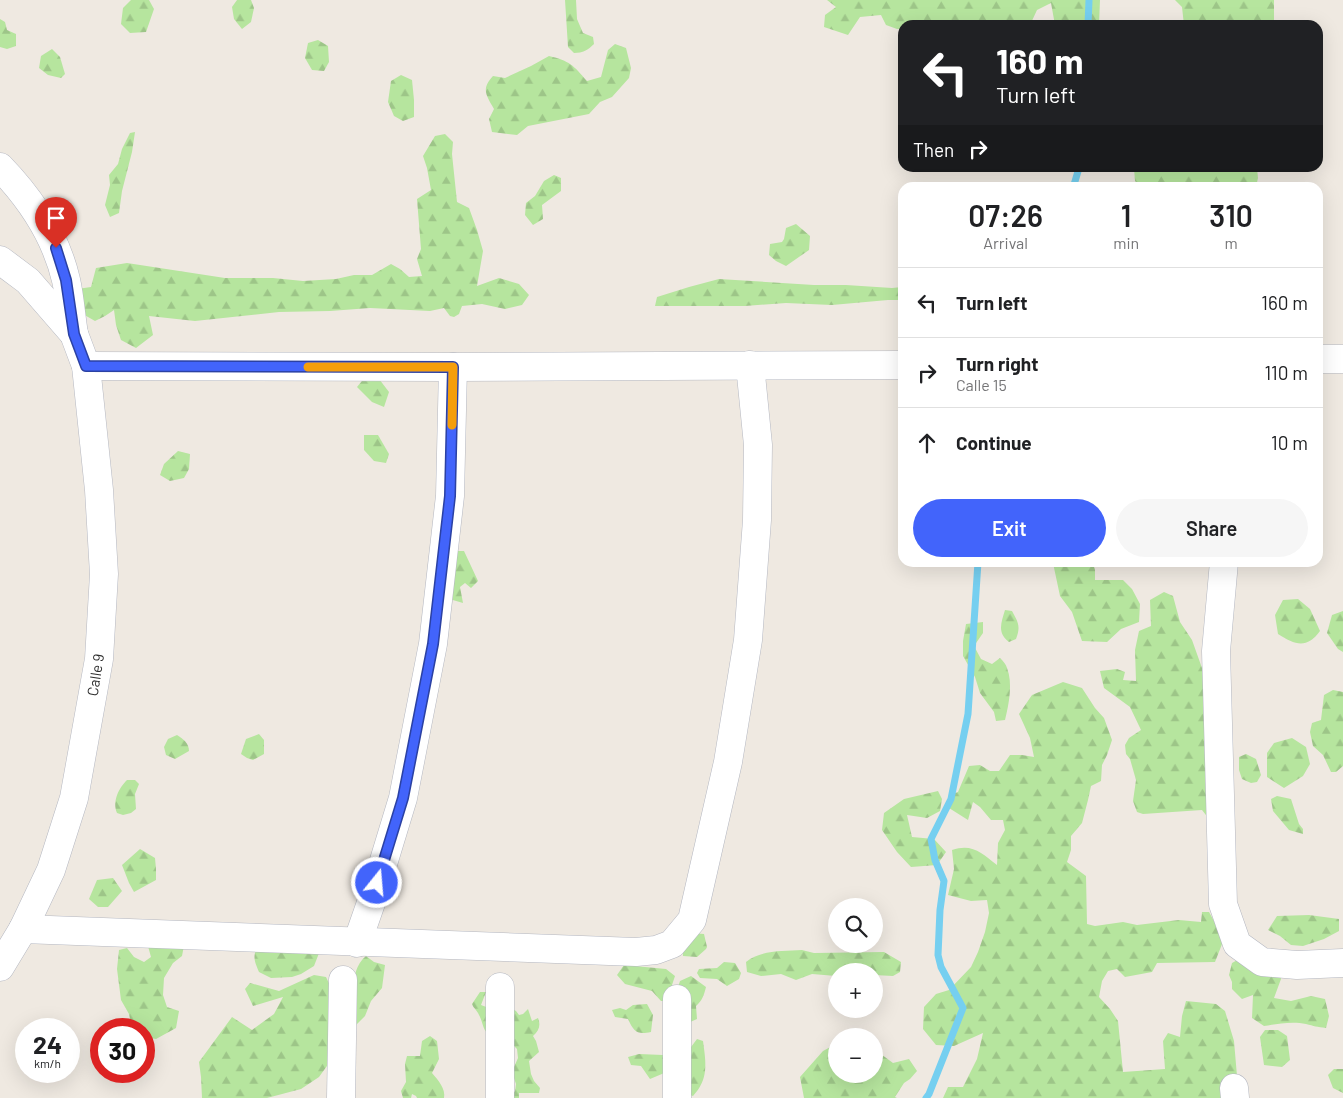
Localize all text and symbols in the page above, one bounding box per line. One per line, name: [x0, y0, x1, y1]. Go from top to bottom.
text: 160 m: [996, 39, 1083, 81]
icon: left: [913, 40, 978, 105]
text: Turn left: [996, 81, 1076, 107]
icon: right: [964, 135, 992, 163]
text: Then: [913, 138, 954, 161]
pin: [35, 197, 77, 248]
text: 07:26: [968, 197, 1043, 233]
text: 1: [1121, 197, 1131, 233]
text: 310: [1209, 197, 1253, 233]
icon: arrive: [42, 204, 70, 232]
text: Arrival: [983, 233, 1028, 252]
text: min: [1113, 233, 1139, 252]
text: m: [1224, 233, 1238, 252]
icon: left: [913, 289, 941, 317]
text: Turn left: [956, 291, 1027, 314]
text: 160 m: [1261, 291, 1308, 314]
text: Turn right: [956, 352, 1038, 375]
icon: right: [913, 359, 941, 387]
text: 110 m: [1264, 361, 1308, 384]
text: Calle 15: [956, 375, 1007, 394]
icon: ahead: [913, 429, 941, 457]
text: Continue: [956, 431, 1032, 454]
text: 10 m: [1271, 431, 1308, 454]
button: Exit: [913, 499, 1106, 557]
button: Share: [1116, 499, 1308, 557]
street label: Calle 9: [83, 653, 107, 697]
position arrow: [350, 856, 402, 908]
map controls: [828, 898, 883, 1083]
button: search: [828, 898, 883, 953]
button: +: [828, 963, 883, 1018]
speed limit sign: 30: [90, 1018, 155, 1083]
button: −: [828, 1028, 883, 1083]
text: 24: [33, 1029, 62, 1059]
text: km/h: [34, 1056, 61, 1070]

